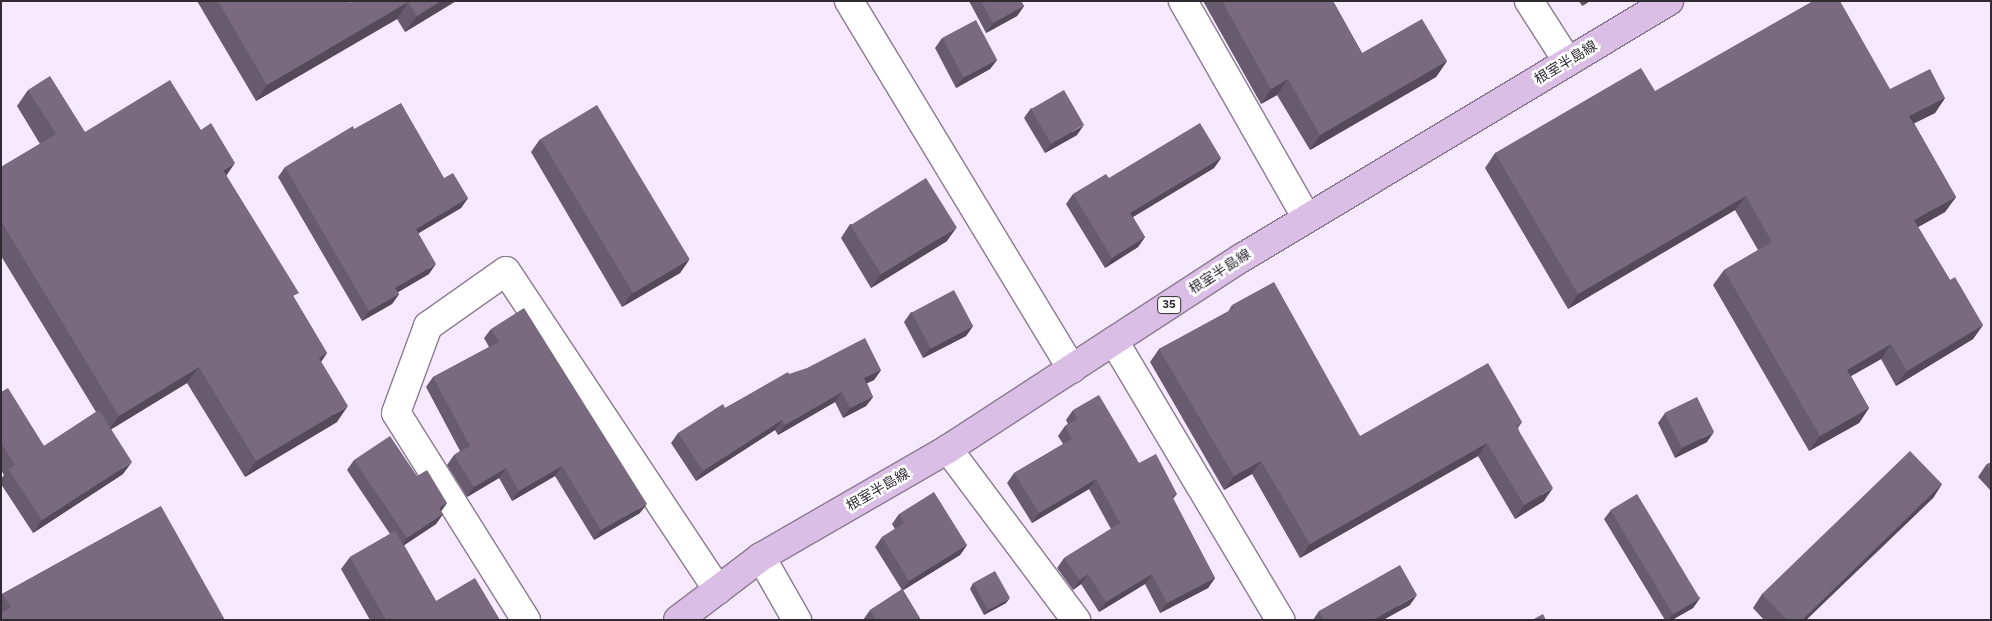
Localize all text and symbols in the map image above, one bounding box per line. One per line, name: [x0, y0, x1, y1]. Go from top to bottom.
street label: 根室半島線: [1532, 38, 1600, 88]
street label: 根室半島線: [1186, 246, 1254, 298]
road number: 35: [1156, 296, 1182, 314]
street label: 根室半島線: [843, 465, 913, 515]

